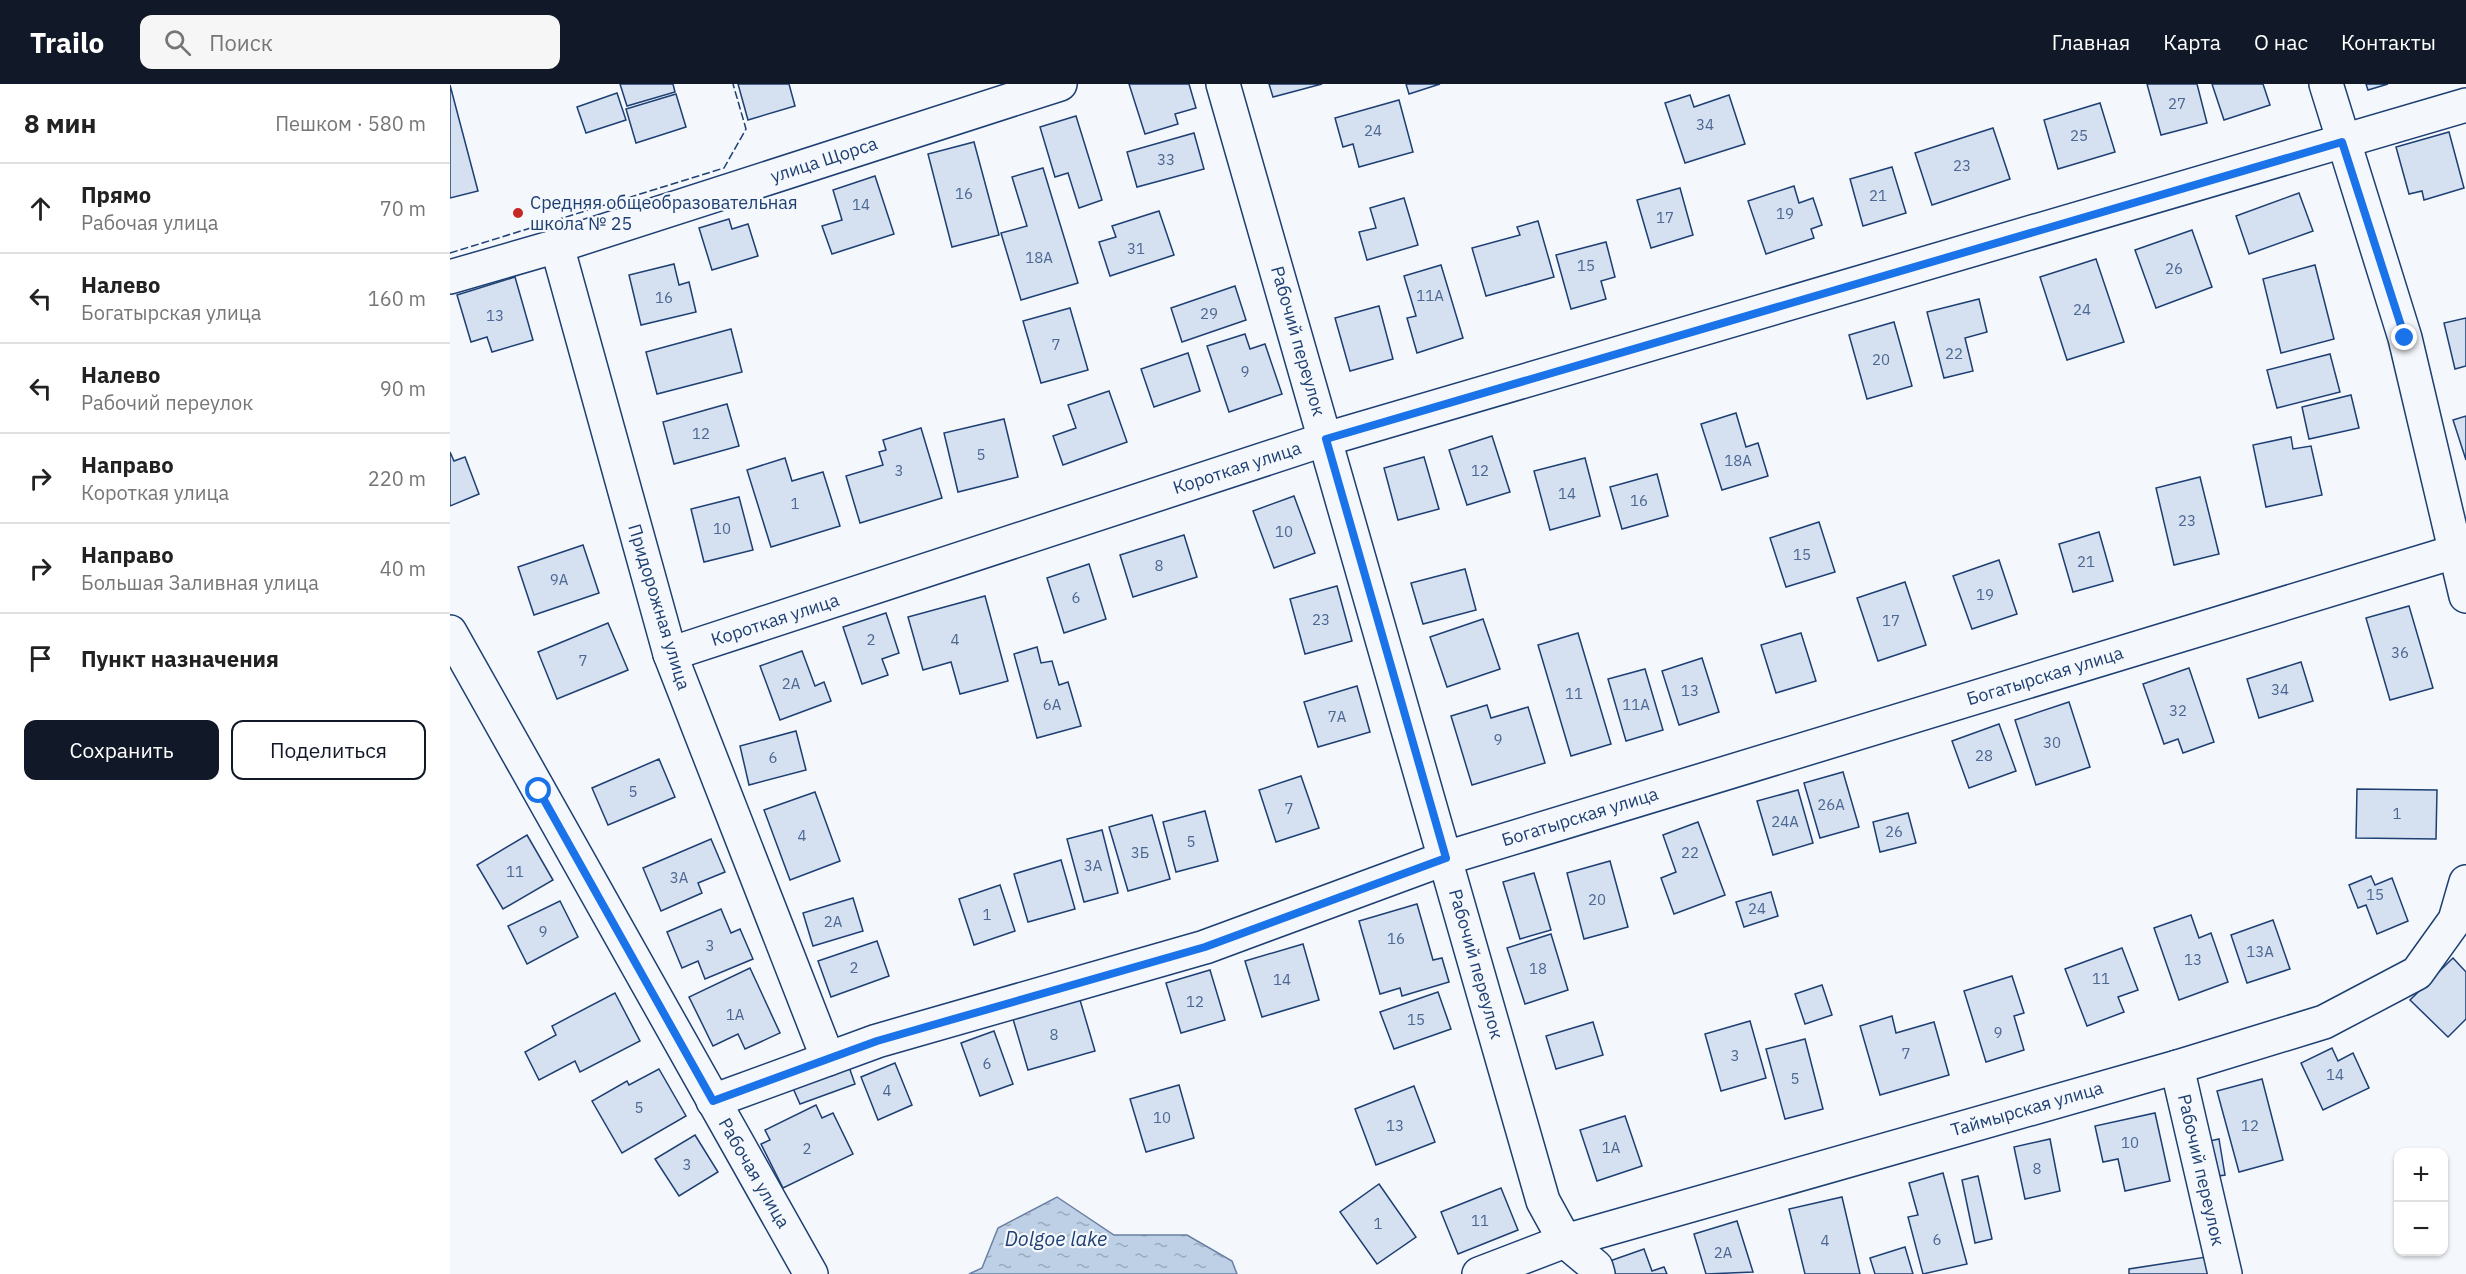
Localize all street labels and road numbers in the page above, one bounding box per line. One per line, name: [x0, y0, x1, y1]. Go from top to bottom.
street label: улица Щорса: [767, 131, 881, 188]
street label: Рабочий переулок: [1266, 263, 1331, 419]
street label: Короткая улица: [1170, 436, 1304, 499]
street label: Придорожная улица: [623, 521, 696, 693]
street label: Короткая улица: [708, 588, 842, 651]
street label: Богатырская улица: [1964, 641, 2126, 710]
street label: Богатырская улица: [1499, 782, 1661, 851]
street label: Рабочий переулок: [1444, 886, 1509, 1042]
street label: Таймырская улица: [1948, 1076, 2106, 1141]
street label: Рабочий переулок: [2173, 1092, 2230, 1248]
street label: Рабочая улица: [714, 1113, 796, 1232]

